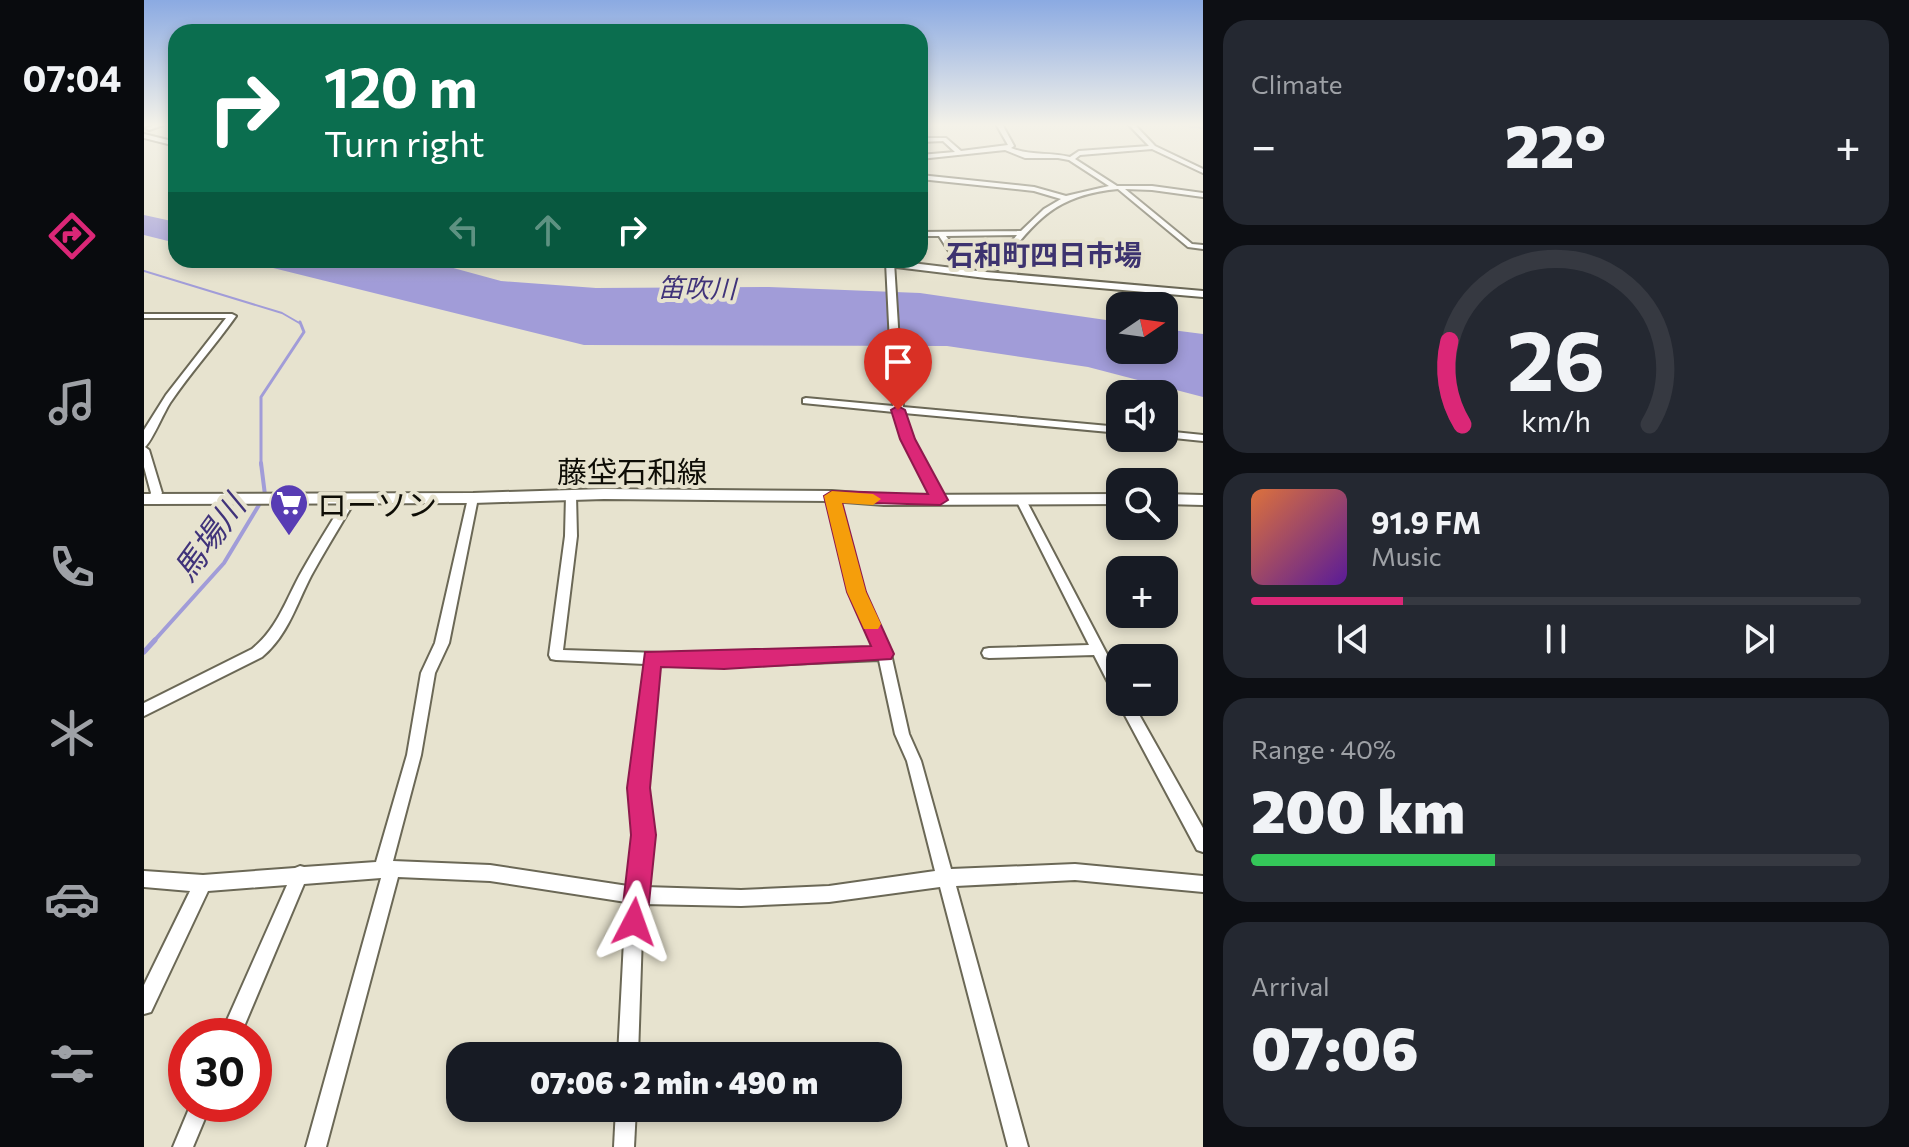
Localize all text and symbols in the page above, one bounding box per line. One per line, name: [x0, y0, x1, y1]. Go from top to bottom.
text: 120 m: [324, 51, 478, 120]
text: 07:04: [23, 55, 121, 99]
icon: right: [192, 56, 296, 160]
text: Climate: [1251, 68, 1343, 99]
text: 22°: [1505, 107, 1606, 180]
text: −: [1251, 117, 1276, 171]
text: +: [1835, 117, 1861, 171]
text: Turn right: [324, 120, 485, 164]
icon: directions: [44, 208, 100, 264]
icon: left: [442, 208, 486, 252]
icon: ahead: [526, 208, 570, 252]
icon: right: [610, 208, 654, 252]
district label: 石和町四日市場: [946, 237, 1142, 271]
water label: 笛吹川: [658, 271, 739, 303]
north arrow: [1106, 292, 1178, 364]
map controls: [1106, 292, 1178, 716]
text: 26: [1507, 305, 1605, 407]
pin: [864, 328, 932, 410]
icon: arrive: [876, 340, 920, 384]
icon: music: [44, 374, 100, 430]
button: sound: [1106, 380, 1178, 452]
text: km/h: [1521, 403, 1591, 438]
street label: 藤垈石和線: [557, 452, 707, 489]
button: search: [1106, 468, 1178, 540]
supermarket icon: ローソン: [268, 482, 310, 537]
water label: 馬場川: [164, 484, 254, 588]
place label: ローソン: [317, 485, 437, 522]
text: 91.9 FM: [1371, 503, 1481, 540]
icon: phone: [44, 539, 100, 595]
text: Music: [1371, 540, 1442, 571]
button: +: [1106, 556, 1178, 628]
icon: previous: [1331, 617, 1375, 661]
icon: pause: [1534, 617, 1578, 661]
icon: next: [1737, 617, 1781, 661]
button: −: [1106, 644, 1178, 716]
icon: climate: [44, 705, 100, 761]
text: Range · 40%: [1251, 733, 1396, 764]
text: 200 km: [1251, 772, 1465, 845]
icon: car: [44, 871, 100, 927]
position arrow: [592, 880, 676, 964]
text: Arrival: [1251, 970, 1330, 1001]
text: 07:06: [1251, 1009, 1419, 1082]
speed limit sign: 30: [168, 1018, 272, 1122]
icon: filters: [44, 1036, 100, 1092]
text: 07:06 · 2 min · 490 m: [530, 1063, 818, 1100]

